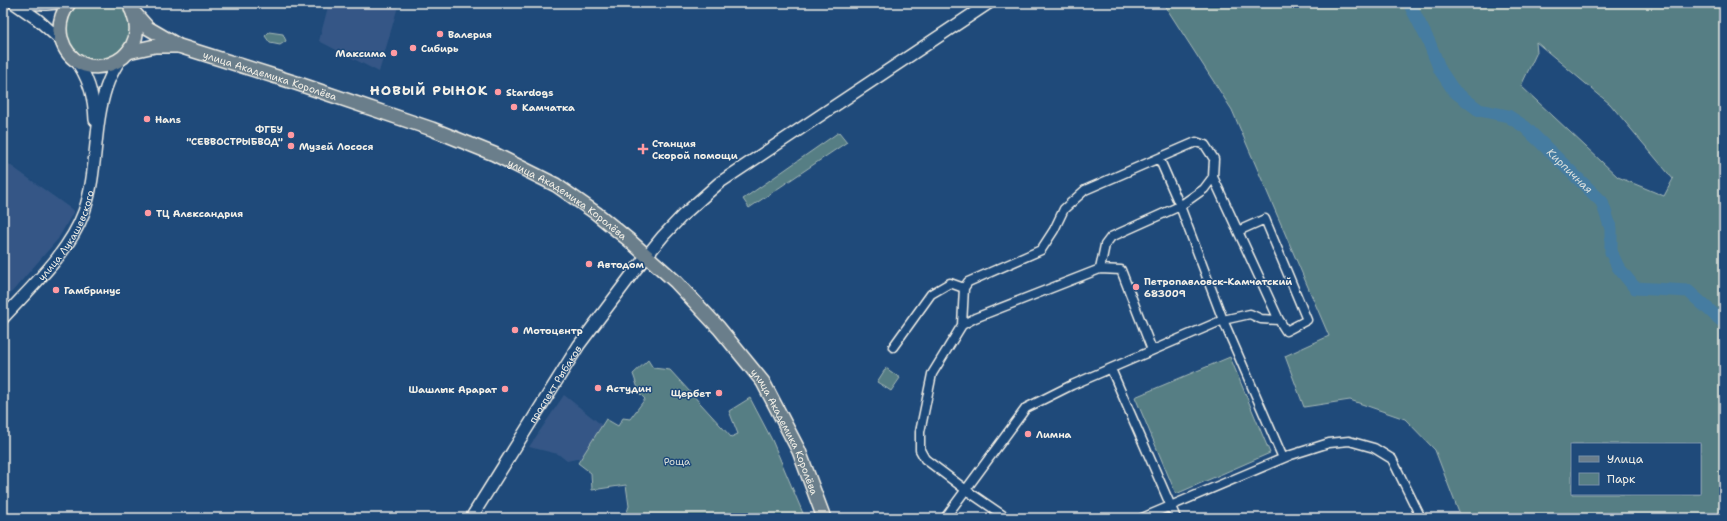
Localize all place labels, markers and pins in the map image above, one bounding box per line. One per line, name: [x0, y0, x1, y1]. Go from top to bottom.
place label: Валерия: [448, 28, 492, 41]
marker: Валерия: [435, 29, 445, 39]
place label: Сибирь: [421, 42, 459, 55]
marker: Сибирь: [408, 43, 418, 53]
place label: Максима: [335, 47, 386, 60]
marker: Максима: [389, 48, 399, 58]
place label: Stardogs: [506, 86, 554, 99]
marker: Stardogs: [493, 87, 503, 97]
place label: Камчатка: [522, 101, 575, 114]
marker: Камчатка: [509, 102, 519, 112]
place label: Hans: [155, 113, 181, 126]
marker: Hans: [142, 114, 152, 124]
place label: ФГБУ "СЕВВОСТРЫБВОД": [186, 123, 283, 148]
marker: ФГБУ "СЕВВОСТРЫБВОД": [286, 130, 296, 140]
place label: Станция Скорой помощи: [652, 137, 738, 162]
place label: Музей Лосося: [299, 140, 373, 153]
marker: Музей Лосося: [286, 141, 296, 151]
marker: Станция Скорой помощи: [637, 143, 649, 155]
place label: ТЦ Александрия: [156, 207, 243, 220]
marker: ТЦ Александрия: [143, 208, 153, 218]
place label: Автодом: [597, 258, 644, 271]
marker: Автодом: [584, 259, 594, 269]
place label: Петропавловск-Камчатский 683009: [1144, 275, 1292, 300]
marker: Петропавловск-Камчатский 683009: [1131, 282, 1141, 292]
place label: Гамбринус: [64, 284, 121, 297]
marker: Гамбринус: [51, 285, 61, 295]
place label: Мотоцентр: [523, 324, 583, 337]
marker: Мотоцентр: [510, 325, 520, 335]
place label: Астудин: [606, 382, 651, 395]
place label: Шашлык Арарат: [409, 383, 497, 396]
marker: Астудин: [593, 383, 603, 393]
marker: Шашлык Арарат: [500, 384, 510, 394]
place label: Щербет: [671, 387, 711, 400]
marker: Щербет: [714, 388, 724, 398]
place label: Лимна: [1036, 428, 1072, 441]
marker: Лимна: [1023, 429, 1033, 439]

